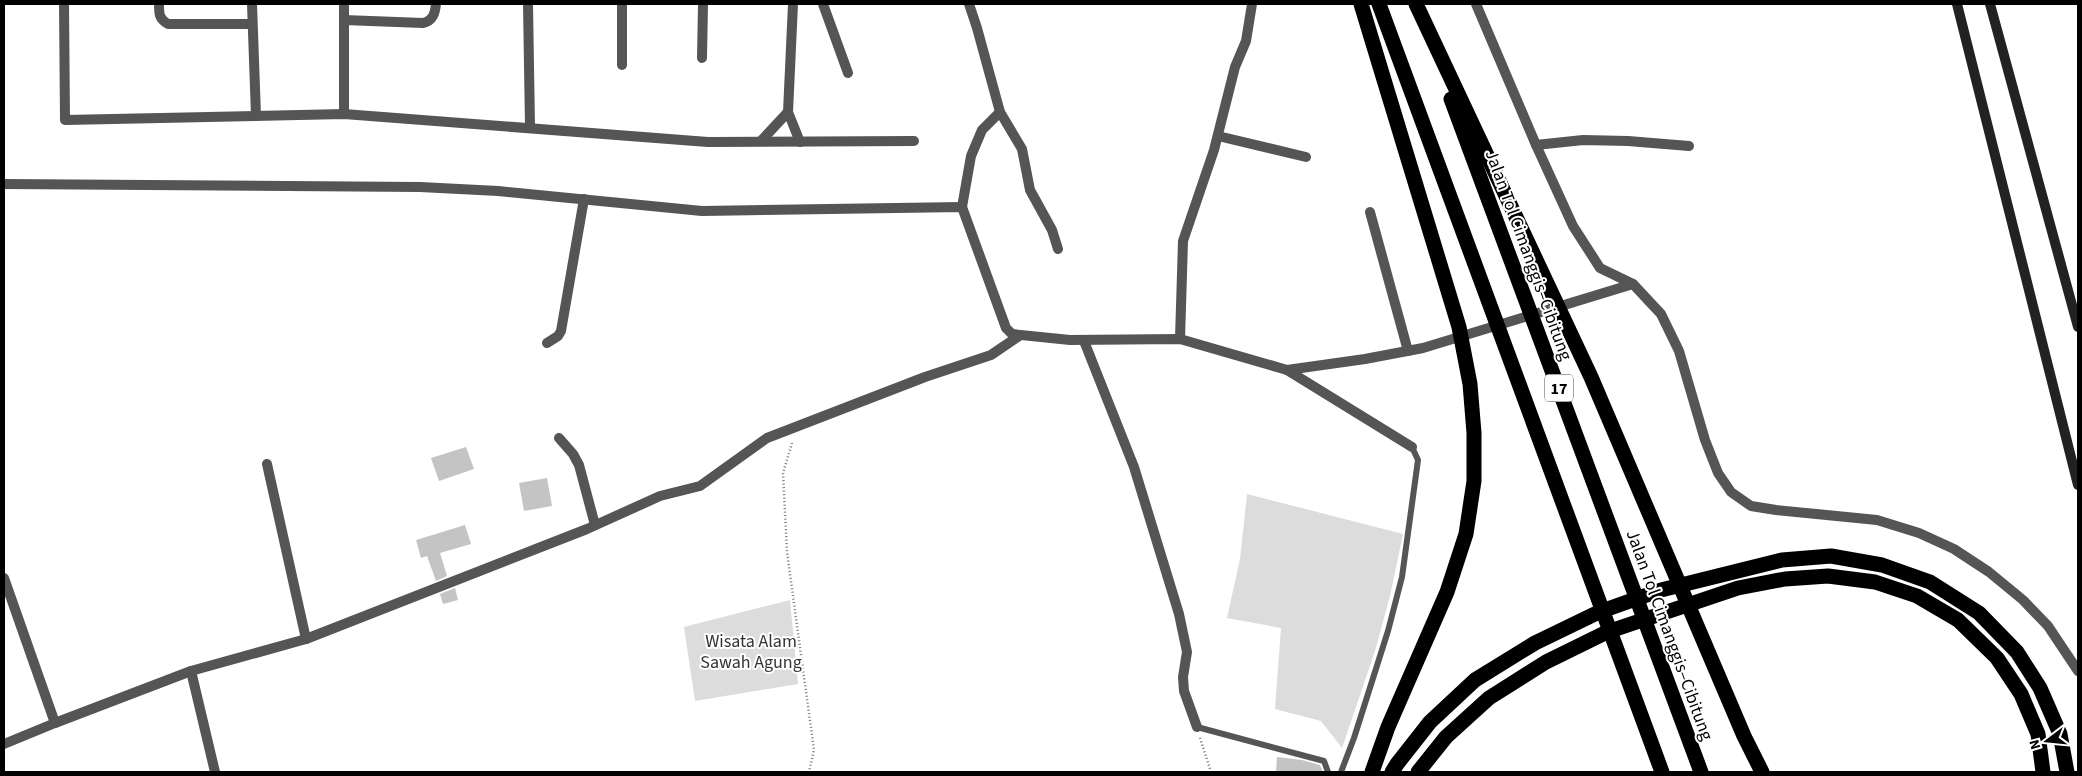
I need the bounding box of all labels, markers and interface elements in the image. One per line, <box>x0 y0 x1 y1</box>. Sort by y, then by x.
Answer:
street label: Jalan Tol Cimanggis–Cibitung <box>1479 146 1578 364</box>
road number: 17 <box>1545 374 1573 402</box>
street label: Jalan Tol Cimanggis–Cibitung <box>1620 526 1719 744</box>
park label: Wisata Alam Sawah Agung <box>700 629 802 675</box>
north arrow <box>2022 716 2072 766</box>
text: N <box>2025 737 2046 752</box>

